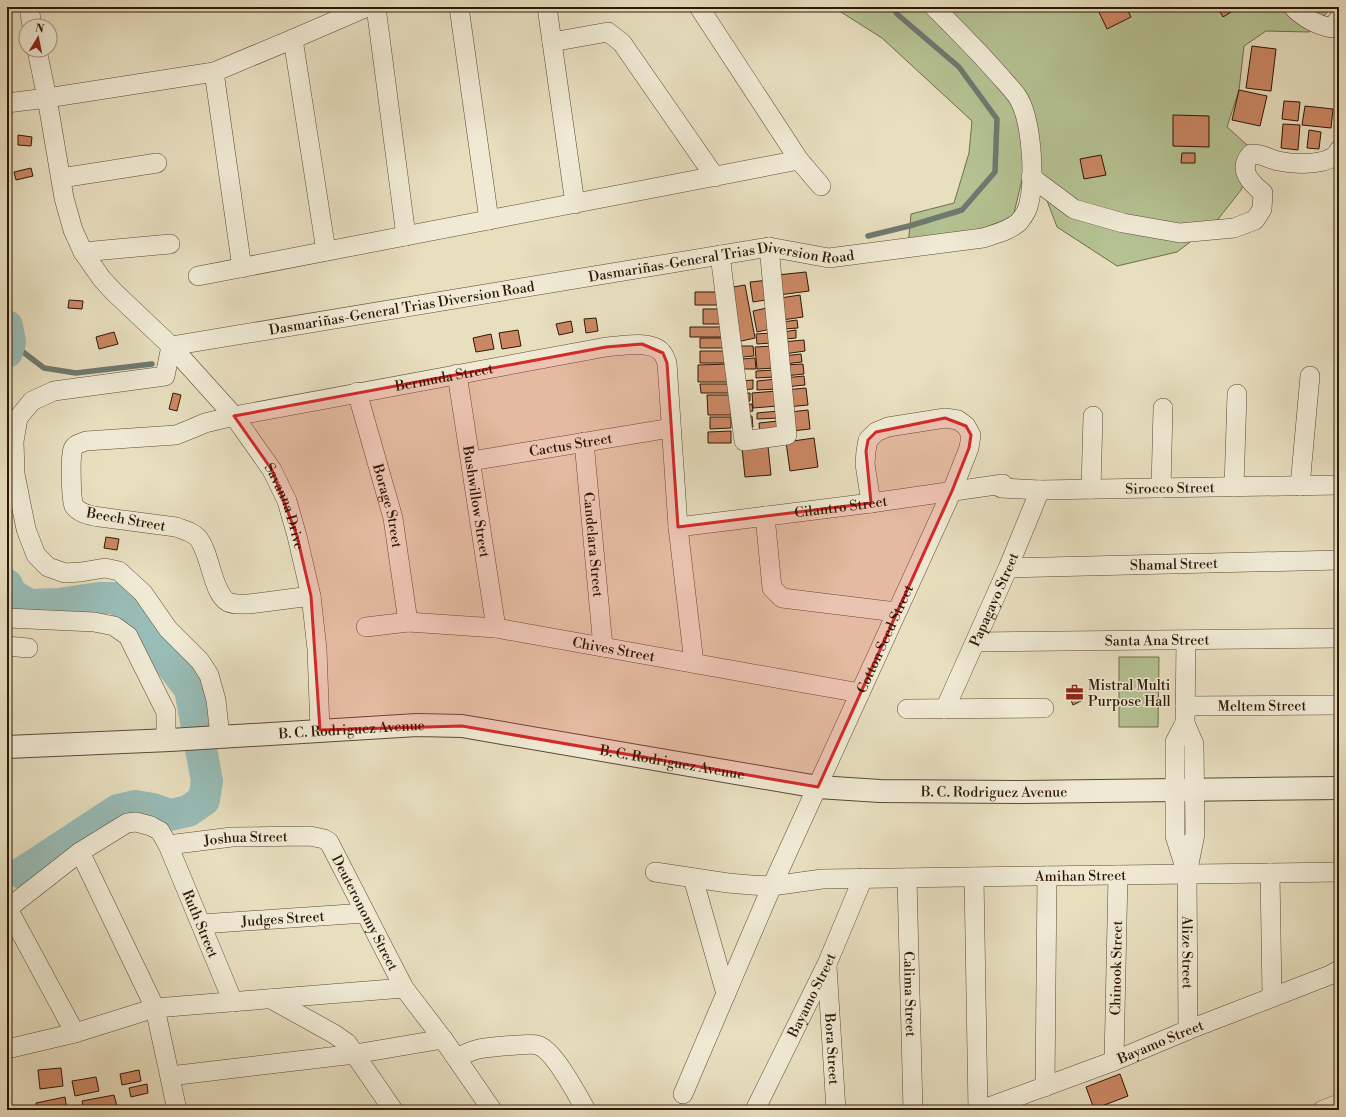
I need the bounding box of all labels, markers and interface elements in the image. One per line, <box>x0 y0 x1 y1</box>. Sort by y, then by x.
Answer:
north arrow <box>18 18 58 58</box>
text: N <box>34 21 45 37</box>
street label: Dasmariñas-General Trias Diversion Road <box>587 239 855 287</box>
street label: Dasmariñas-General Trias Diversion Road <box>268 278 536 340</box>
street label: Bermuda Street <box>393 360 495 396</box>
street label: Cactus Street <box>528 430 614 461</box>
street label: Bushwillow Street <box>458 443 493 559</box>
street label: Savanna Drive <box>260 460 308 552</box>
street label: Borage Street <box>368 461 405 549</box>
street label: Sirocco Street <box>1125 479 1215 499</box>
street label: Candelara Street <box>579 491 606 598</box>
street label: Cilantro Street <box>793 493 889 522</box>
street label: Beech Street <box>84 504 167 536</box>
street label: Papagayo Street <box>966 550 1023 650</box>
street label: Shamal Street <box>1130 555 1218 575</box>
street label: Cotton Seed Street <box>853 582 918 696</box>
street label: Santa Ana Street <box>1105 631 1209 651</box>
street label: Chives Street <box>571 634 656 666</box>
place label: Mistral Multi Purpose Hall <box>1088 677 1171 711</box>
office icon: Mistral Multi Purpose Hall <box>1065 683 1085 703</box>
street label: Meltem Street <box>1218 697 1306 716</box>
street label: B. C. Rodriguez Avenue <box>277 717 425 743</box>
street label: B. C. Rodriguez Avenue <box>597 742 746 784</box>
street label: B. C. Rodriguez Avenue <box>920 783 1067 802</box>
street label: Joshua Street <box>202 828 288 851</box>
street label: Deuteronomy Street <box>327 852 402 974</box>
street label: Amihan Street <box>1034 867 1126 886</box>
street label: Ruth Street <box>178 887 222 961</box>
street label: Judges Street <box>240 908 325 931</box>
street label: Alize Street <box>1177 915 1196 989</box>
street label: Chinook Street <box>1107 920 1127 1016</box>
street label: Bayamo Street <box>784 951 841 1042</box>
street label: Calima Street <box>899 951 919 1037</box>
street label: Bora Street <box>820 1012 842 1085</box>
street label: Bayamo Street <box>1114 1017 1206 1069</box>

